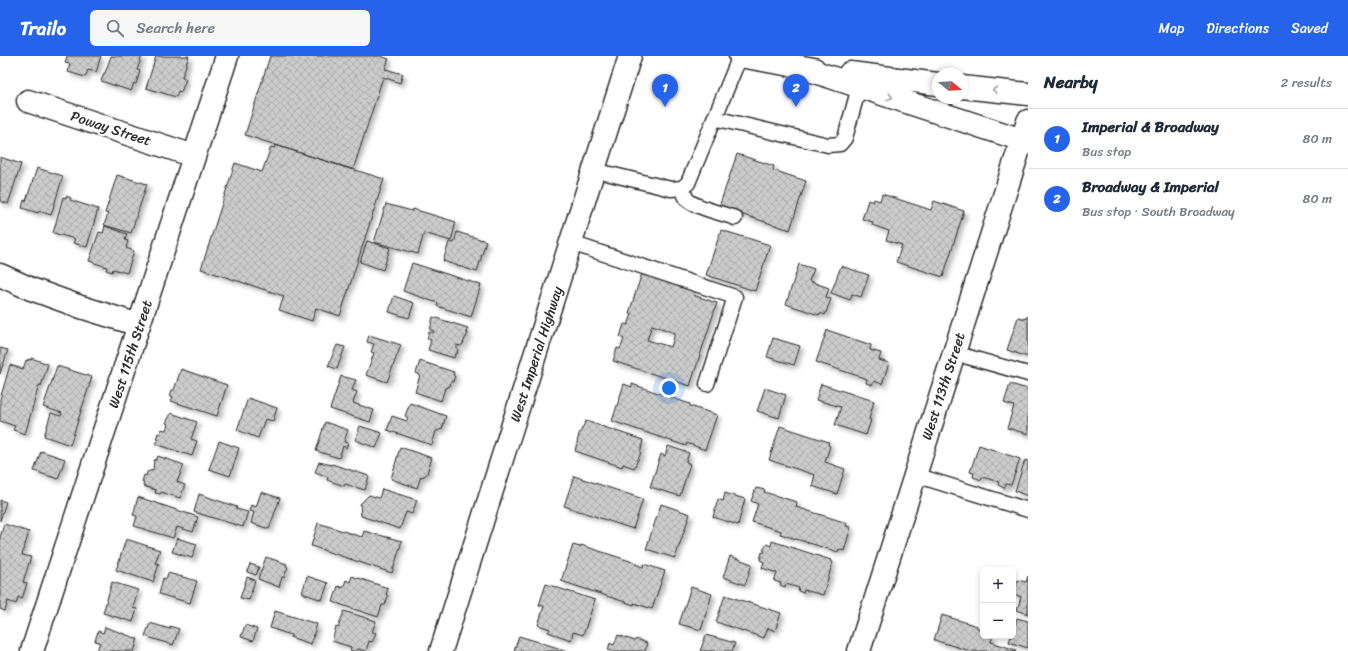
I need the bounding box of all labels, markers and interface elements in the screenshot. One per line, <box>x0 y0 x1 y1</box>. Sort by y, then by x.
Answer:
search box <box>90 10 370 46</box>
text: Trailo <box>20 12 66 45</box>
text: Search here <box>136 15 215 41</box>
text: Map <box>1158 16 1184 41</box>
text: Directions <box>1206 16 1269 41</box>
text: Saved <box>1291 16 1328 41</box>
icon: search <box>104 17 126 39</box>
text: Nearby <box>1044 67 1098 97</box>
north arrow <box>932 68 968 104</box>
text: 2 results <box>1281 71 1332 94</box>
pin: 1 <box>652 74 678 107</box>
pin: 2 <box>783 74 809 107</box>
one-way arrow <box>992 86 998 95</box>
one-way arrow <box>887 92 894 101</box>
street label: Poway Street <box>67 104 154 153</box>
text: Imperial & Broadway <box>1082 114 1219 140</box>
text: 1 <box>1054 127 1060 150</box>
text: 80 m <box>1303 127 1332 150</box>
text: Bus stop <box>1082 140 1131 163</box>
text: Broadway & Imperial <box>1082 174 1219 200</box>
text: 2 <box>1053 187 1061 210</box>
text: 80 m <box>1303 187 1332 210</box>
text: Bus stop · South Broadway <box>1082 200 1235 223</box>
street label: West Imperial Highway <box>503 282 570 425</box>
street label: West 115th Street <box>101 297 160 412</box>
street label: West 113th Street <box>914 329 973 443</box>
your location <box>659 378 679 398</box>
map controls <box>980 567 1016 639</box>
button: + <box>980 567 1016 603</box>
button: − <box>980 603 1016 639</box>

